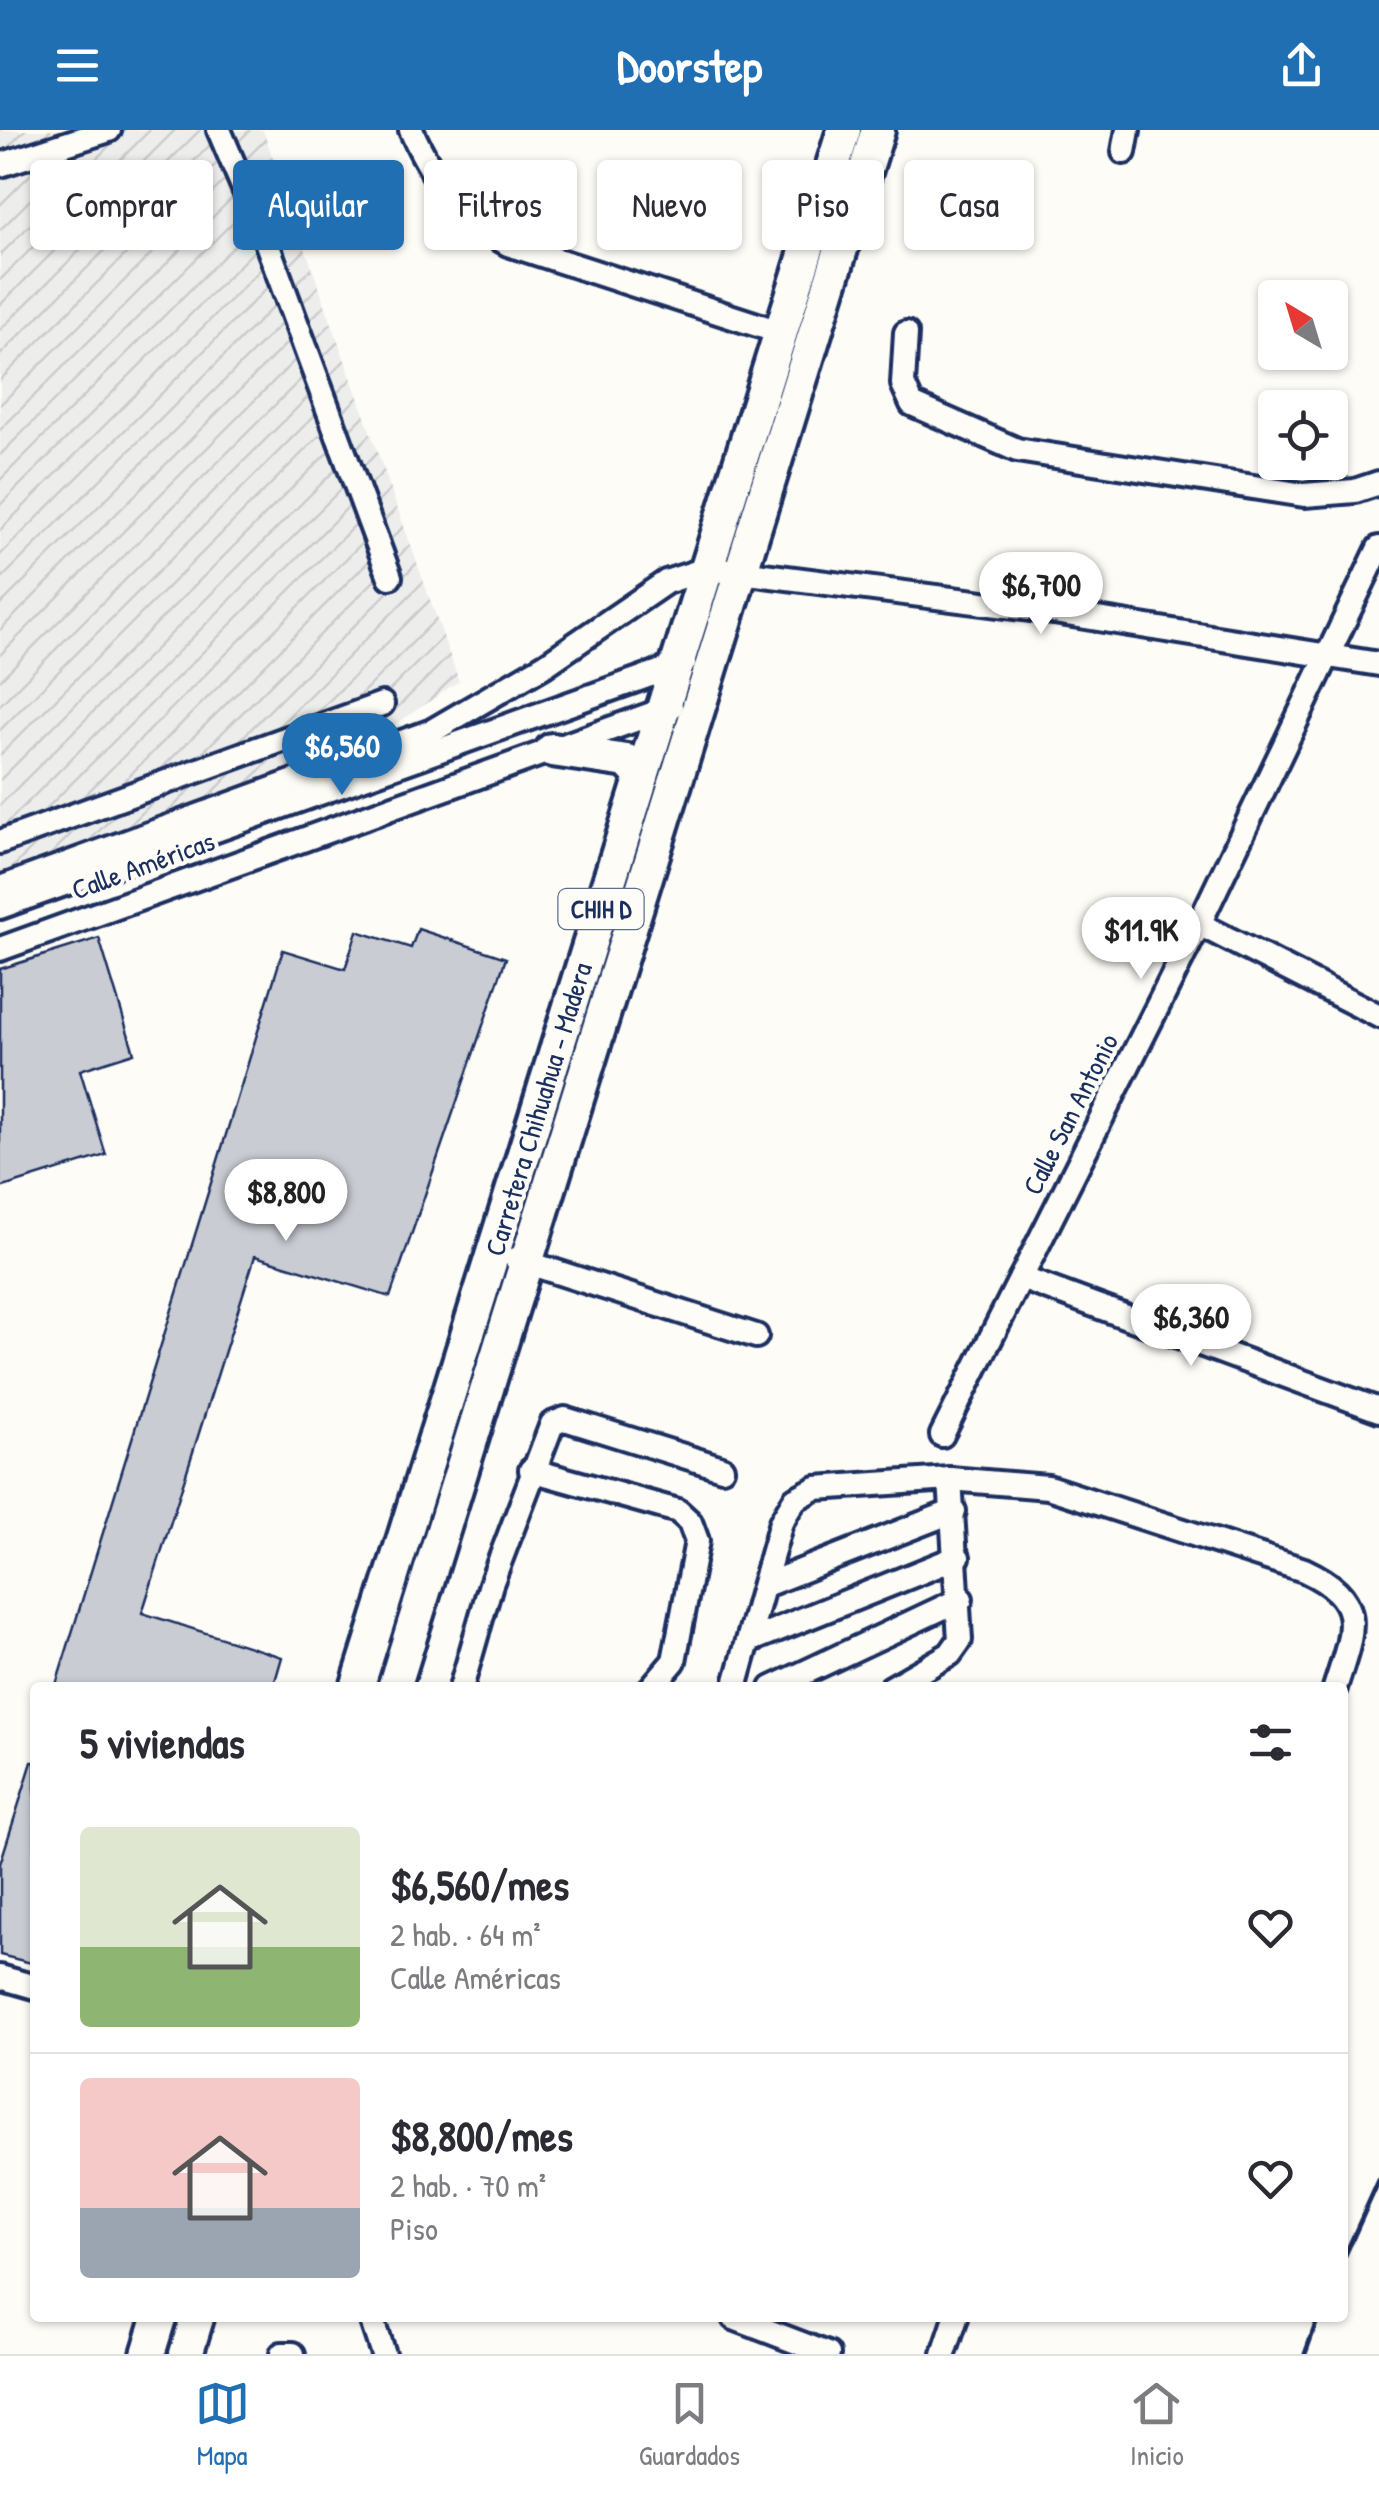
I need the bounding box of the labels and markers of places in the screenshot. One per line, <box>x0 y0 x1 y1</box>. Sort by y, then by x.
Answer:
pin: $6,700 <box>960 552 1122 637</box>
pin: $6,560 <box>261 713 423 798</box>
pin: $11.9K <box>1060 897 1222 982</box>
pin: $8,800 <box>205 1159 367 1244</box>
pin: $6,360 <box>1110 1284 1272 1369</box>

